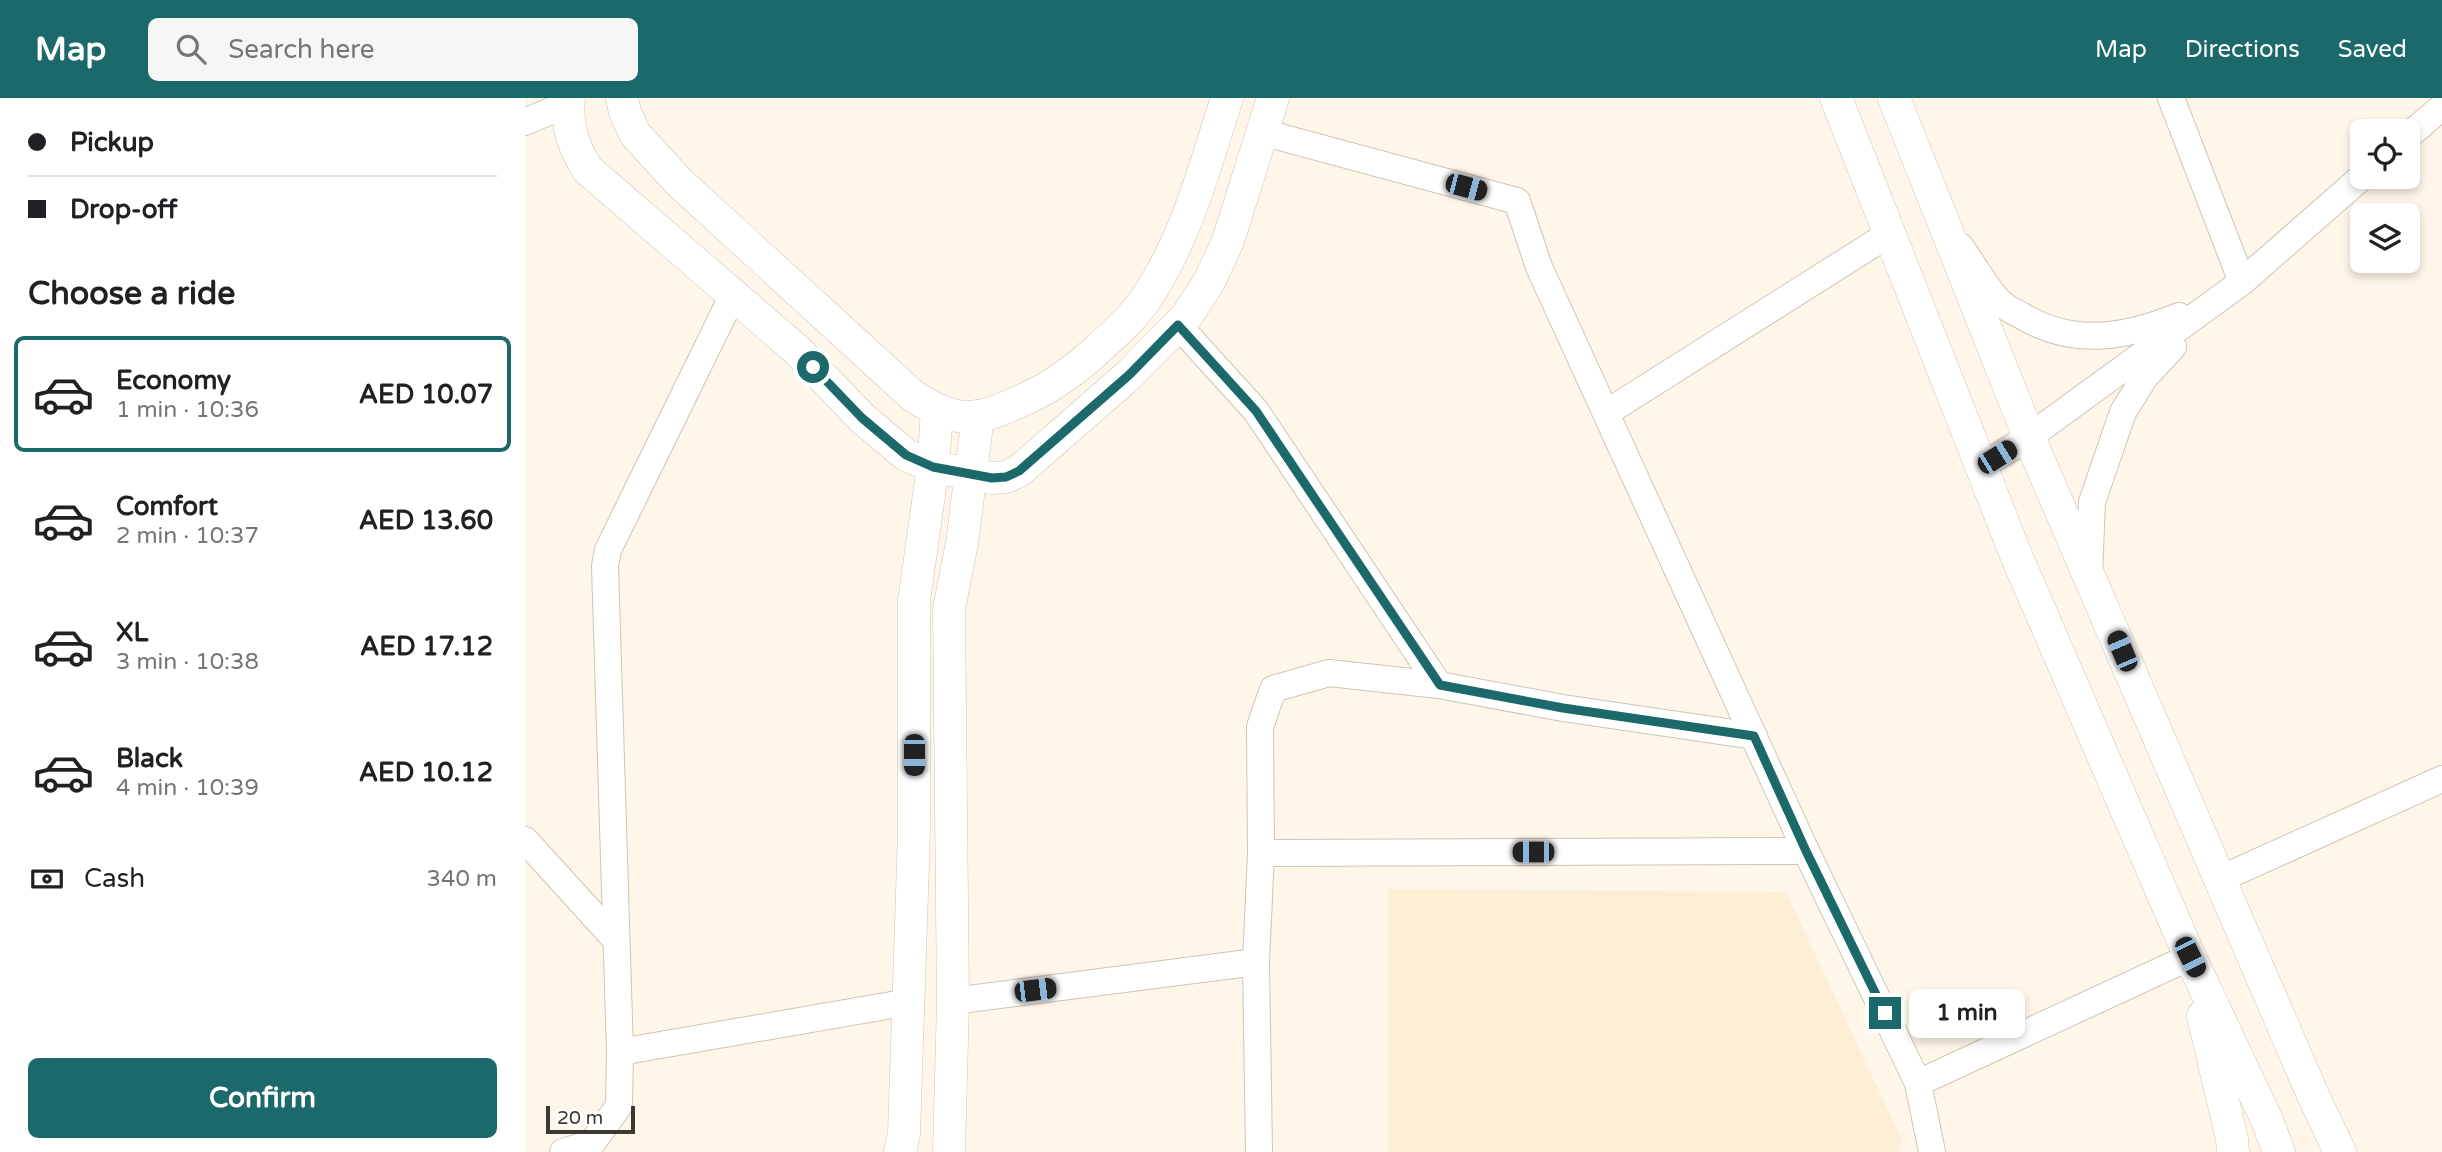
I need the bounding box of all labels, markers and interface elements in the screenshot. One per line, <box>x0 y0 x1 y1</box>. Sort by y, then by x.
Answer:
search box <box>148 18 638 81</box>
text: Map <box>35 30 106 69</box>
icon: search <box>172 30 210 68</box>
text: Search here <box>228 34 374 65</box>
text: Map <box>2095 35 2147 64</box>
text: Directions <box>2185 35 2300 64</box>
text: Saved <box>2338 35 2407 64</box>
map controls <box>2350 119 2420 273</box>
button: locate <box>2350 119 2420 189</box>
text: Pickup <box>70 127 154 158</box>
car <box>1443 171 1490 203</box>
text: Drop-off <box>70 194 177 225</box>
button: layers <box>2350 203 2420 273</box>
text: Choose a ride <box>28 275 235 313</box>
route start <box>797 351 829 383</box>
icon: car <box>32 363 95 426</box>
text: Economy <box>116 365 231 396</box>
text: AED 10.07 <box>359 379 493 410</box>
text: 1 min · 10:36 <box>116 396 259 424</box>
car <box>1974 437 2021 477</box>
icon: car <box>32 489 95 552</box>
text: Comfort <box>116 491 218 522</box>
text: AED 13.60 <box>359 505 493 536</box>
text: 2 min · 10:37 <box>116 522 259 550</box>
icon: car <box>32 615 95 678</box>
text: XL <box>116 617 148 648</box>
car <box>2105 628 2140 674</box>
text: AED 17.12 <box>360 631 493 662</box>
text: 3 min · 10:38 <box>116 648 259 676</box>
car <box>904 734 925 776</box>
icon: car <box>32 741 95 804</box>
text: Black <box>116 743 183 774</box>
text: AED 10.12 <box>359 757 493 788</box>
text: 4 min · 10:39 <box>116 774 259 802</box>
car <box>1513 842 1555 863</box>
icon: cash <box>28 860 66 898</box>
text: Cash <box>84 863 145 894</box>
text: 340 m <box>427 865 497 893</box>
car <box>2172 934 2209 980</box>
car <box>1013 977 1058 1003</box>
callout: 1 min <box>1909 988 2025 1038</box>
route end <box>1869 997 1901 1029</box>
text: 1 min <box>1936 999 1998 1027</box>
button: Confirm <box>28 1058 497 1138</box>
scale bar <box>546 1103 635 1135</box>
text: 20 m <box>557 1107 603 1129</box>

